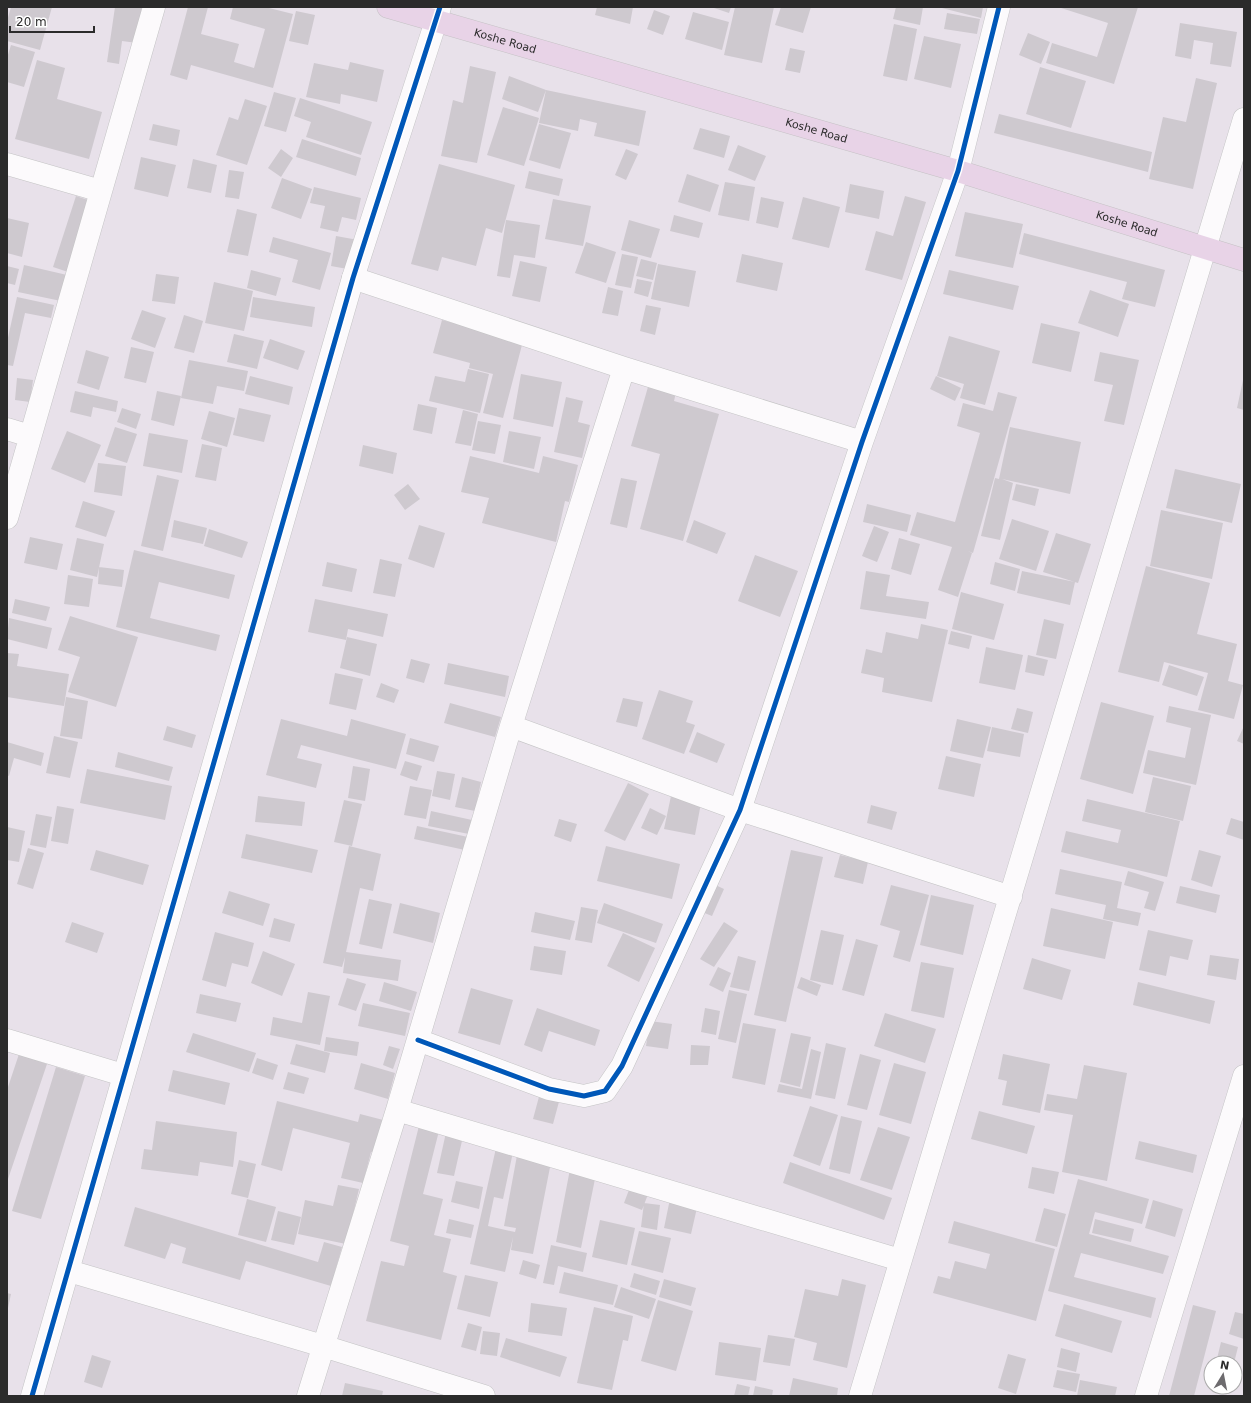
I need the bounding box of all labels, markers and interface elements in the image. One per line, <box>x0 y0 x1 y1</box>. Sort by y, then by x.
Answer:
scale bar <box>10 8 94 34</box>
text: 20 m <box>16 15 47 29</box>
street label: Koshe Road <box>473 26 538 56</box>
street label: Koshe Road <box>784 116 849 146</box>
street label: Koshe Road <box>1094 208 1159 240</box>
north arrow <box>1203 1355 1243 1395</box>
text: N <box>1219 1358 1230 1373</box>

